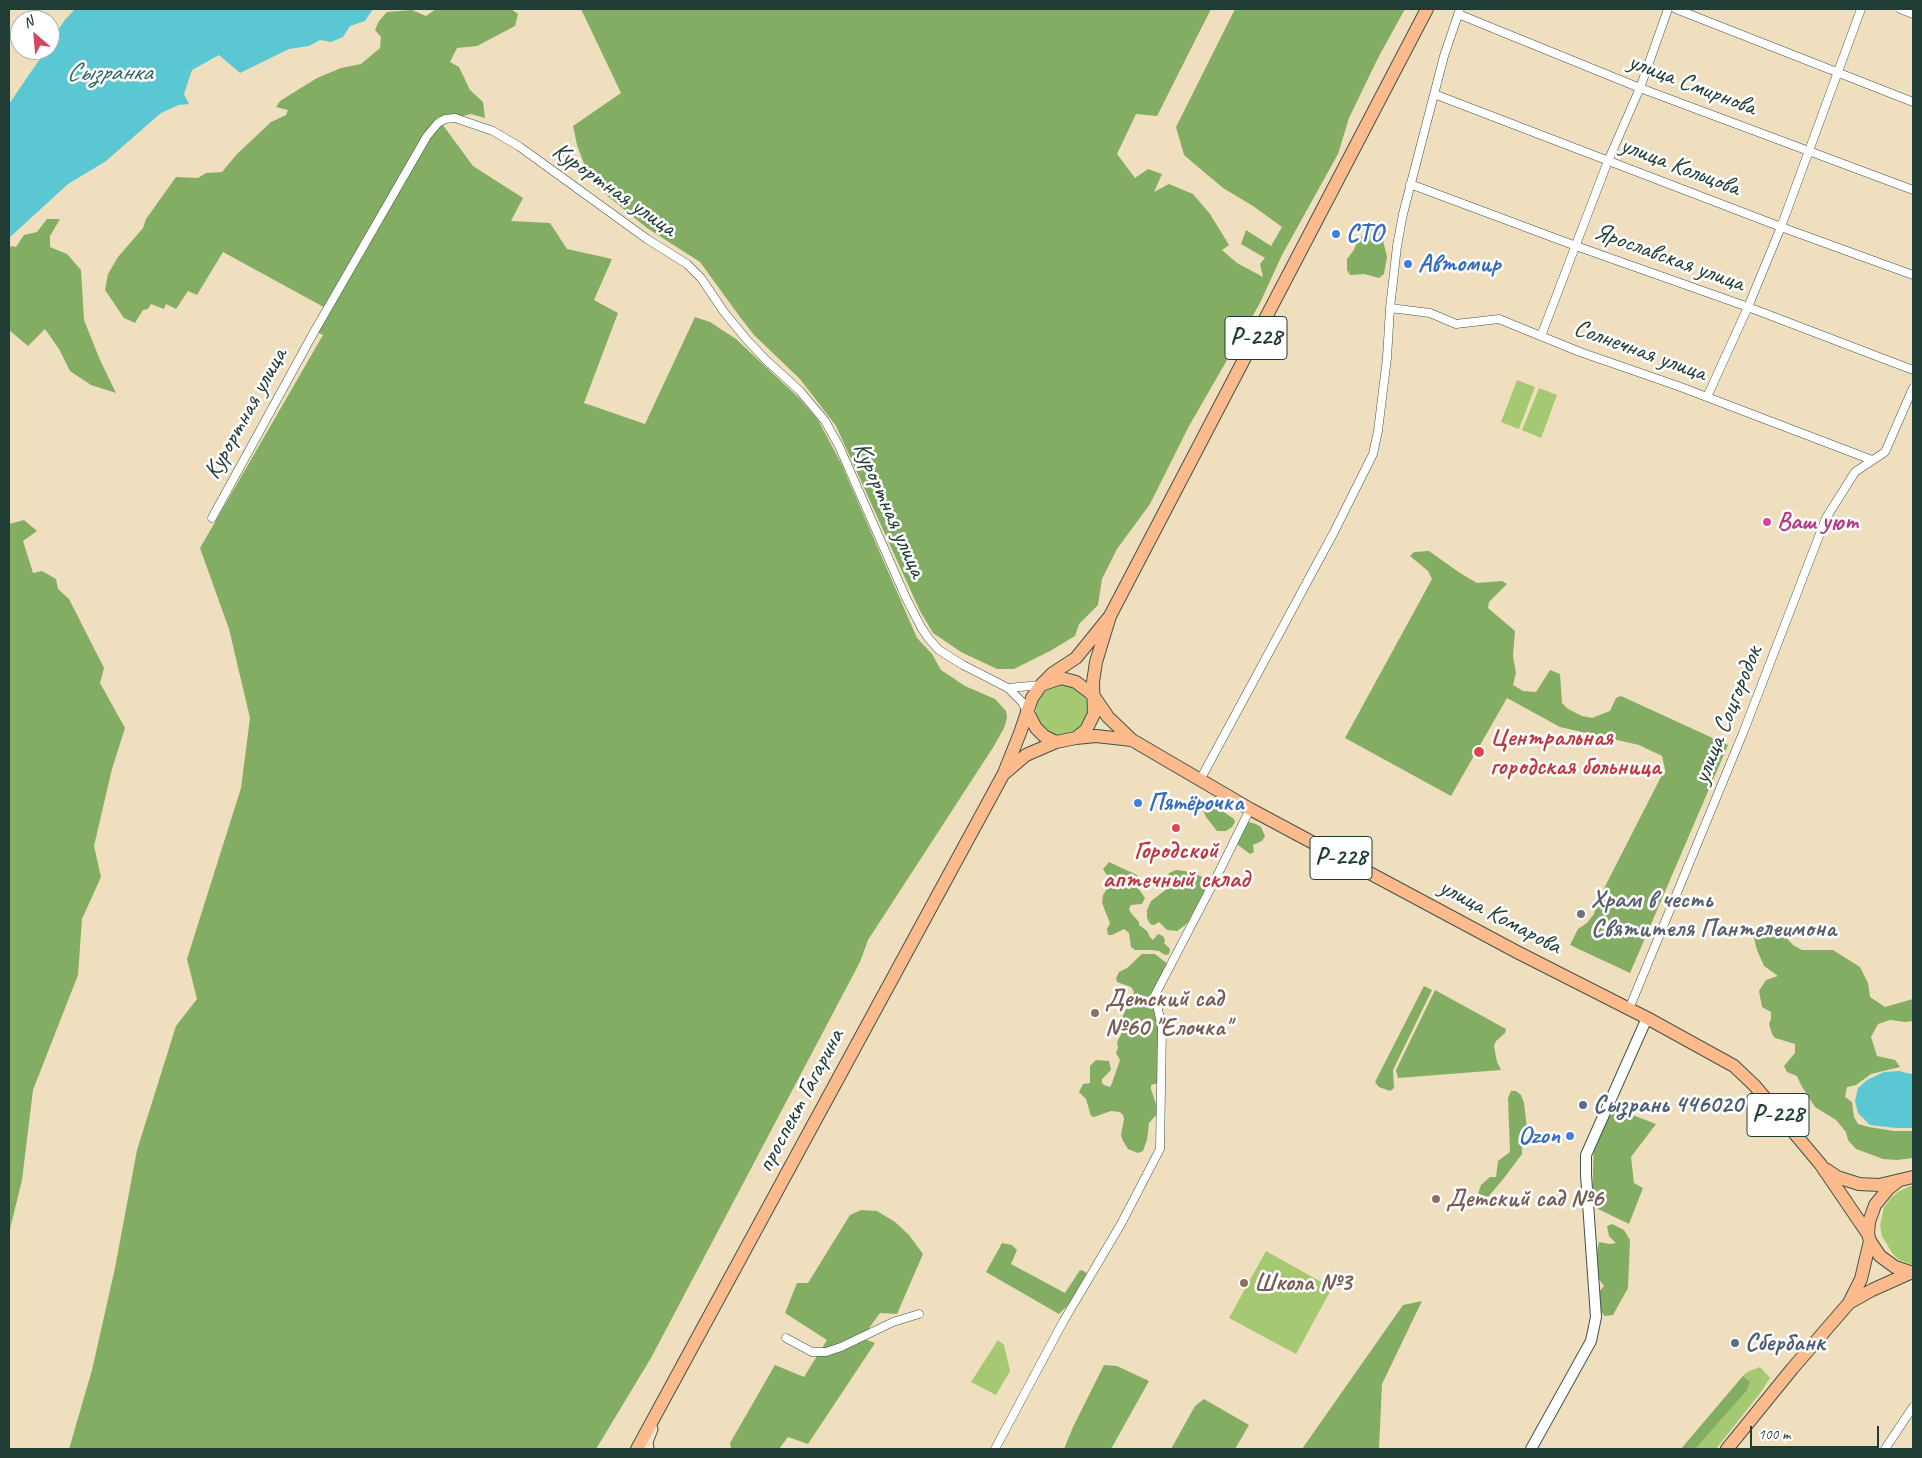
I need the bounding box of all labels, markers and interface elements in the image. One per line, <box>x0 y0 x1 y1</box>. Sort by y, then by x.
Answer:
north arrow <box>10 10 60 60</box>
text: N <box>21 13 36 32</box>
street label: улица Смирнова <box>1624 47 1760 123</box>
water label: Сызранка <box>66 57 152 89</box>
street label: улица Кольцова <box>1616 130 1744 204</box>
street label: Курортная улица <box>546 136 682 244</box>
street label: Ярославская улица <box>1590 217 1748 299</box>
place label: СТО <box>1346 219 1383 249</box>
marker: СТО <box>1330 228 1342 240</box>
place label: Автомир <box>1418 249 1501 279</box>
marker: Автомир <box>1402 258 1414 270</box>
street label: Солнечная улица <box>1570 313 1710 389</box>
road number: Р-228 <box>1225 316 1287 359</box>
street label: Курортная улица <box>198 343 294 485</box>
street label: Курортная улица <box>846 438 932 582</box>
place label: Ваш уют <box>1777 507 1858 537</box>
marker: Ваш уют <box>1761 516 1773 528</box>
street label: улица Соцгородок <box>1687 642 1769 788</box>
place label: Центральная городская больница <box>1490 723 1661 782</box>
marker: Центральная городская больница <box>1472 745 1486 759</box>
place label: Пятёрочка <box>1148 788 1244 818</box>
marker: Пятёрочка <box>1132 797 1144 809</box>
marker: Городской аптечный склад <box>1170 822 1182 834</box>
place label: Городской аптечный склад <box>1103 836 1249 895</box>
road number: Р-228 <box>1310 836 1372 880</box>
street label: улица Комарова <box>1434 872 1566 962</box>
place label: Храм в честь Святителя Пантелеимона <box>1591 885 1836 944</box>
marker: Храм в честь Святителя Пантелеимона <box>1575 908 1587 920</box>
place label: Детский сад №60 "Елочка" <box>1105 984 1231 1043</box>
marker: Детский сад №60 "Елочка" <box>1089 1007 1101 1019</box>
street label: проспект Гагарина <box>751 1024 851 1178</box>
place label: Сызрань 446020 <box>1593 1090 1743 1120</box>
road number: Р-228 <box>1747 1094 1809 1136</box>
marker: Сызрань 446020 <box>1577 1099 1589 1111</box>
place label: Ozon <box>1518 1121 1560 1151</box>
marker: Ozon <box>1564 1130 1576 1142</box>
place label: Детский сад №6 <box>1446 1184 1603 1214</box>
marker: Детский сад №6 <box>1430 1193 1442 1205</box>
place label: Школа №3 <box>1254 1268 1352 1298</box>
marker: Школа №3 <box>1238 1277 1250 1289</box>
place label: Сбербанк <box>1745 1328 1825 1358</box>
marker: Сбербанк <box>1729 1337 1741 1349</box>
scale bar <box>1752 1416 1881 1448</box>
text: 100 m <box>1758 1425 1790 1444</box>

